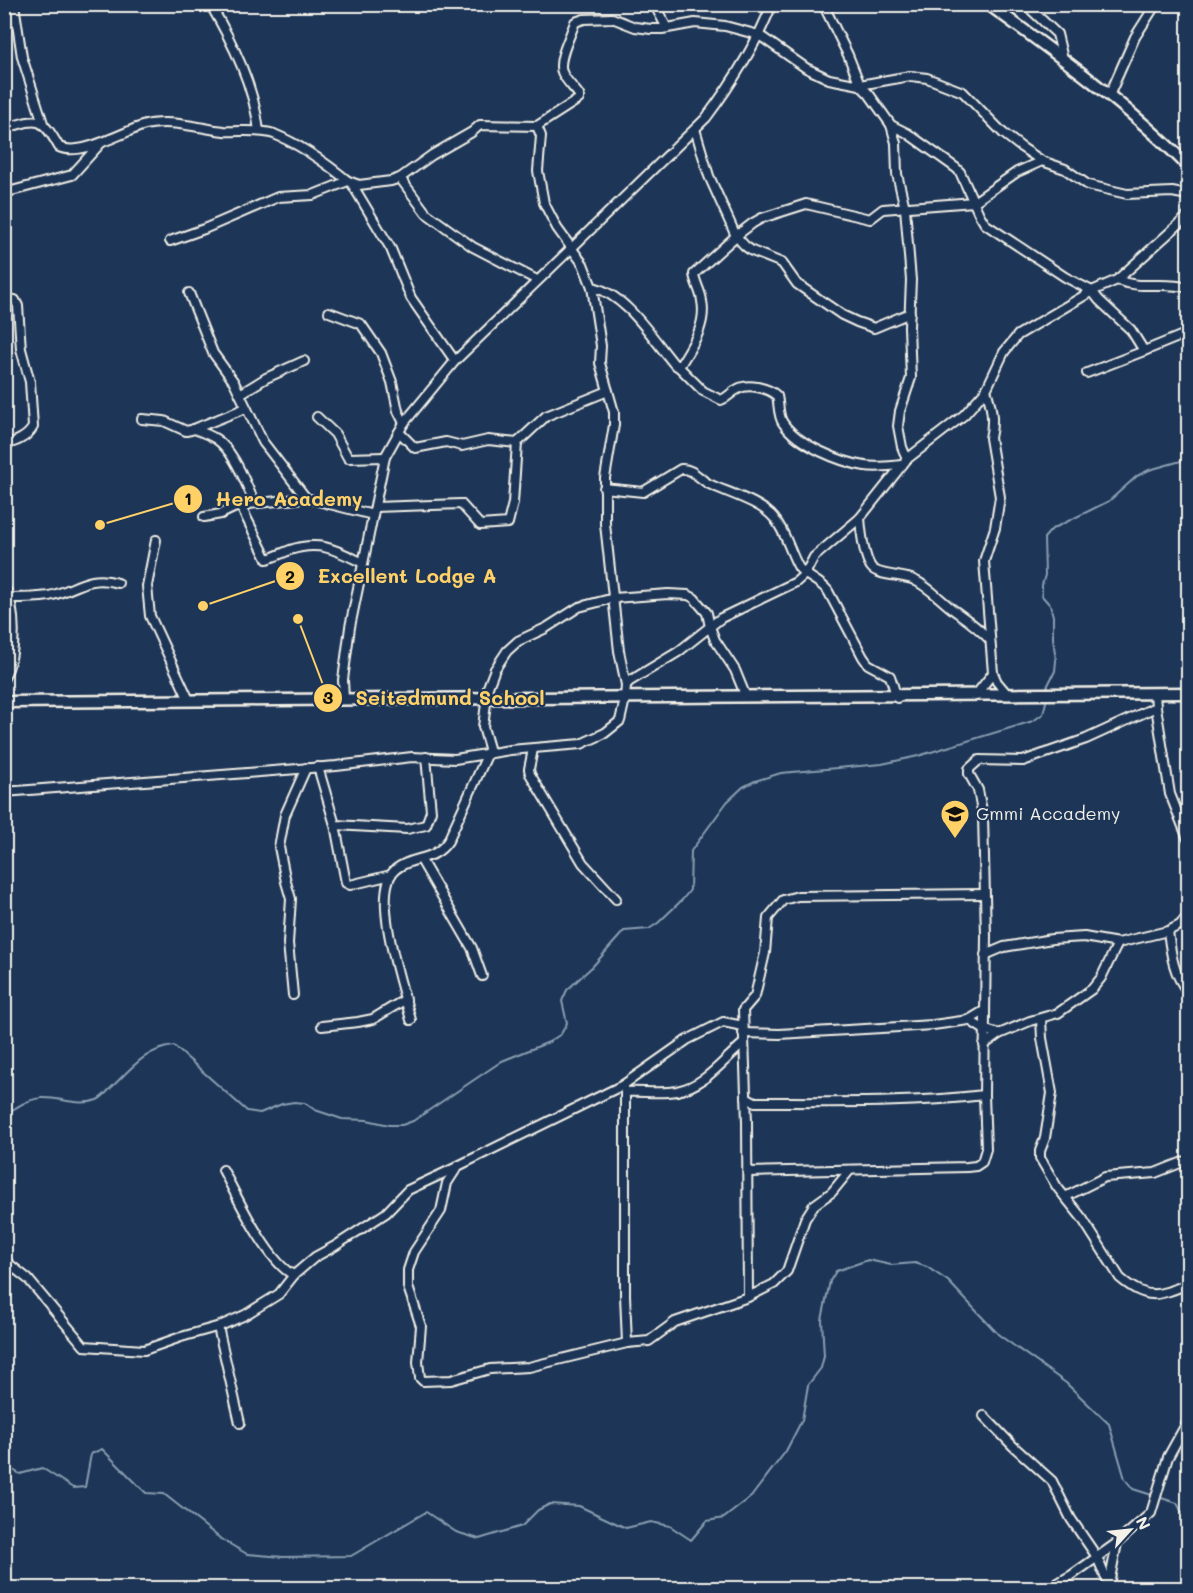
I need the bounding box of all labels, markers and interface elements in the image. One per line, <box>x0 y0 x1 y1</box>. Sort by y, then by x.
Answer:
callout: Hero Academy <box>173 480 374 518</box>
text: Hero Academy <box>215 485 363 511</box>
text: 1 <box>184 486 192 510</box>
callout: Excellent Lodge A <box>275 557 508 595</box>
text: Excellent Lodge A <box>318 562 496 588</box>
text: 2 <box>285 564 295 588</box>
callout: Seitedmund School <box>313 679 557 717</box>
text: Seitedmund School <box>355 684 545 710</box>
text: 3 <box>323 685 334 709</box>
school or university icon: Gmmi Accademy <box>939 798 971 840</box>
place label: Gmmi Accademy <box>976 801 1120 825</box>
north arrow <box>1100 1500 1160 1560</box>
text: N <box>1132 1513 1156 1533</box>

